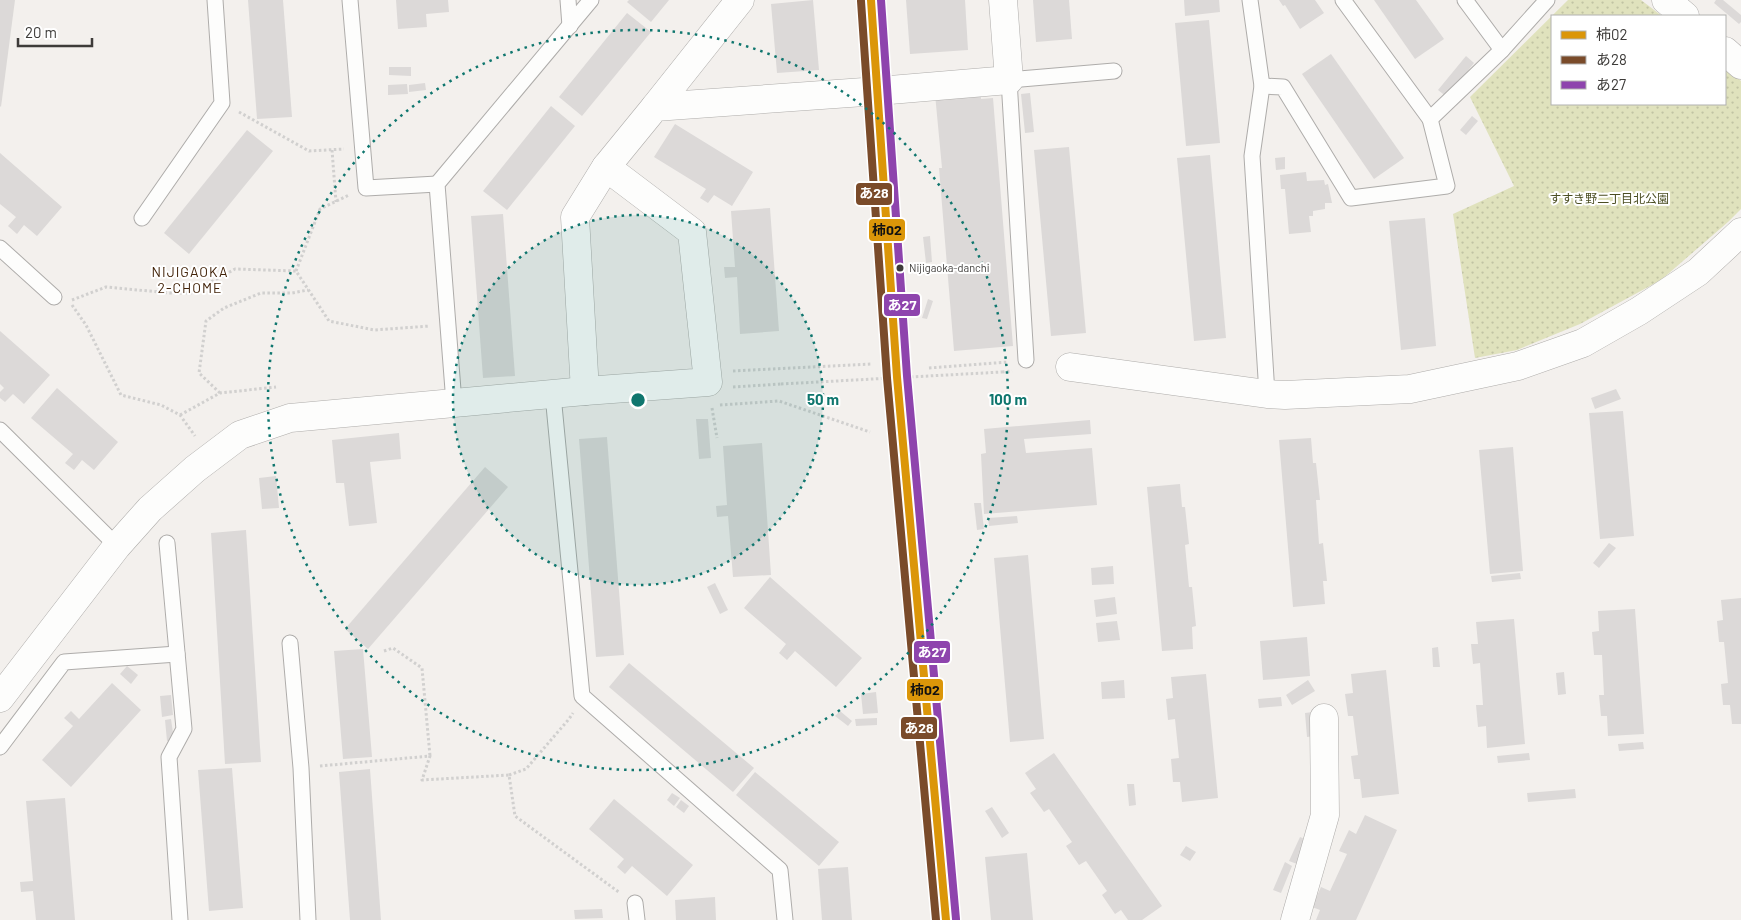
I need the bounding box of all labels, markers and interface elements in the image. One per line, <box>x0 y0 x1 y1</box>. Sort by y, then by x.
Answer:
scale bar <box>18 15 91 47</box>
legend <box>1551 15 1726 105</box>
text: 20 m <box>25 23 57 41</box>
text: 柿02 <box>1596 25 1628 43</box>
text: あ28 <box>1596 50 1627 68</box>
text: あ27 <box>1596 75 1626 93</box>
line badge: あ28 <box>855 182 893 206</box>
text: あ28 <box>859 184 889 201</box>
park label: すすき野二丁目北公園 <box>1549 191 1669 205</box>
line badge: 柿02 <box>868 218 906 242</box>
text: 柿02 <box>872 221 902 238</box>
place label: Nijigaoka-danchi <box>909 261 990 274</box>
district label: NIJIGAOKA 2-CHOME <box>152 263 228 296</box>
marker: Nijigaoka-danchi <box>895 263 905 273</box>
line badge: あ27 <box>883 293 921 317</box>
text: あ27 <box>888 296 916 313</box>
text: 50 m <box>807 390 839 408</box>
text: 100 m <box>989 390 1027 408</box>
centre of rings <box>629 391 647 409</box>
line badge: あ27 <box>913 640 951 664</box>
text: あ27 <box>918 643 946 660</box>
line badge: 柿02 <box>906 678 944 702</box>
text: 柿02 <box>910 681 940 698</box>
line badge: あ28 <box>900 716 938 740</box>
text: あ28 <box>904 719 934 736</box>

